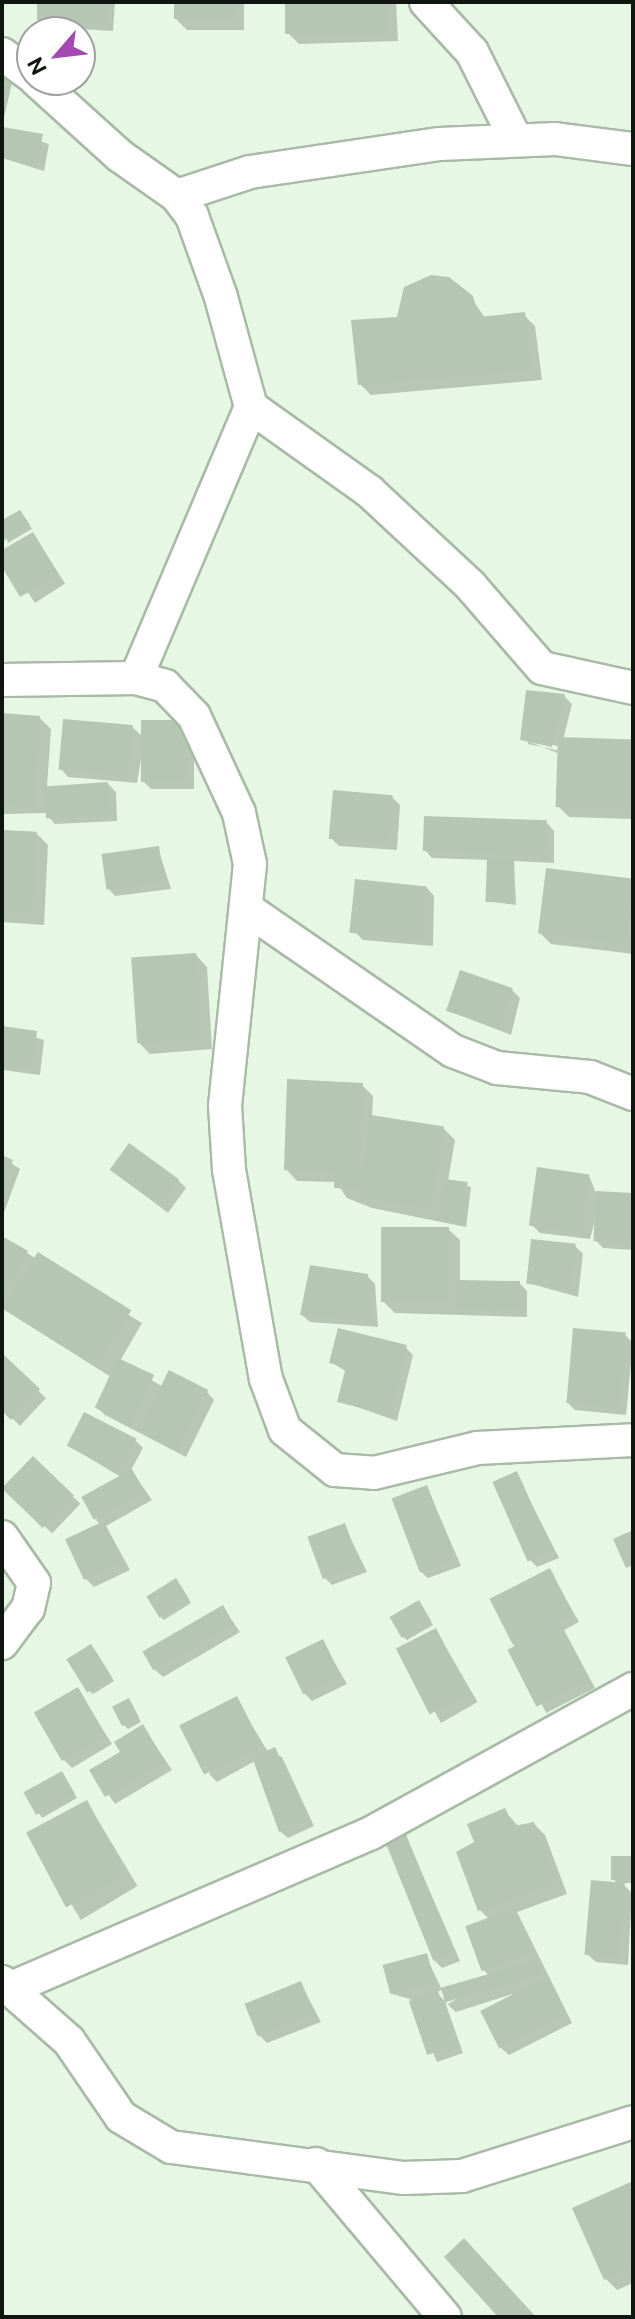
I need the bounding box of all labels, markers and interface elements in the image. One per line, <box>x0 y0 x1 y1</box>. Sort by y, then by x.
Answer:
north arrow <box>16 16 96 96</box>
text: N <box>21 53 51 80</box>

